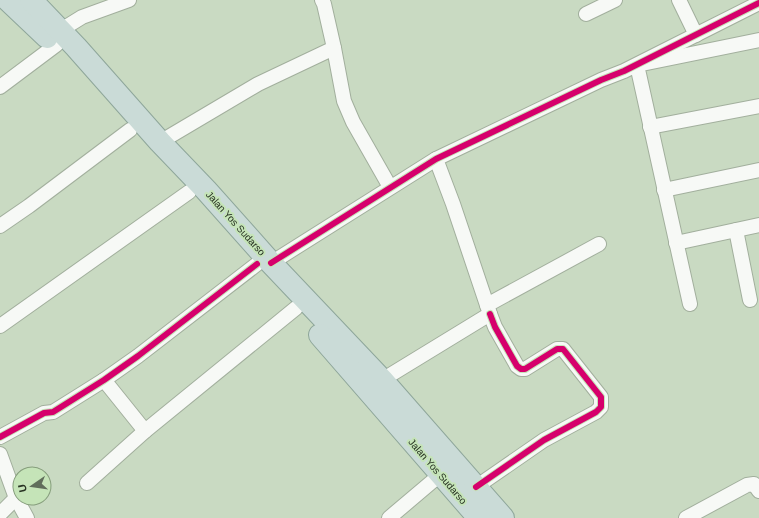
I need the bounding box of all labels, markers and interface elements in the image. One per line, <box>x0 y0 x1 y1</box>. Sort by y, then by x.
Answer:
street label: Jalan Yos Sudarso <box>204 189 268 258</box>
street label: Jalan Yos Sudarso <box>406 436 469 507</box>
north arrow <box>12 466 52 506</box>
text: U <box>16 483 29 493</box>

